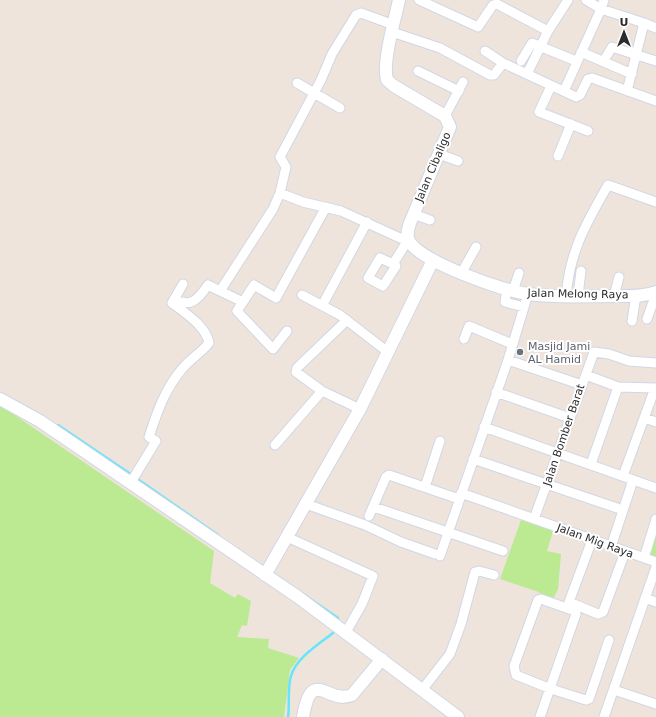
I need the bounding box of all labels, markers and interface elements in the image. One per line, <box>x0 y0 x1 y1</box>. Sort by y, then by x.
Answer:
north arrow <box>604 12 644 52</box>
text: U <box>620 16 628 29</box>
street label: Jalan Cibaligo <box>412 130 454 205</box>
street label: Jalan Melong Raya <box>526 287 629 301</box>
place label: Masjid Jami AL Hamid <box>528 340 590 366</box>
marker: Masjid Jami AL Hamid <box>515 347 525 357</box>
street label: Jalan Bomber Barat <box>540 382 588 489</box>
street label: Jalan Mig Raya <box>554 521 635 561</box>

